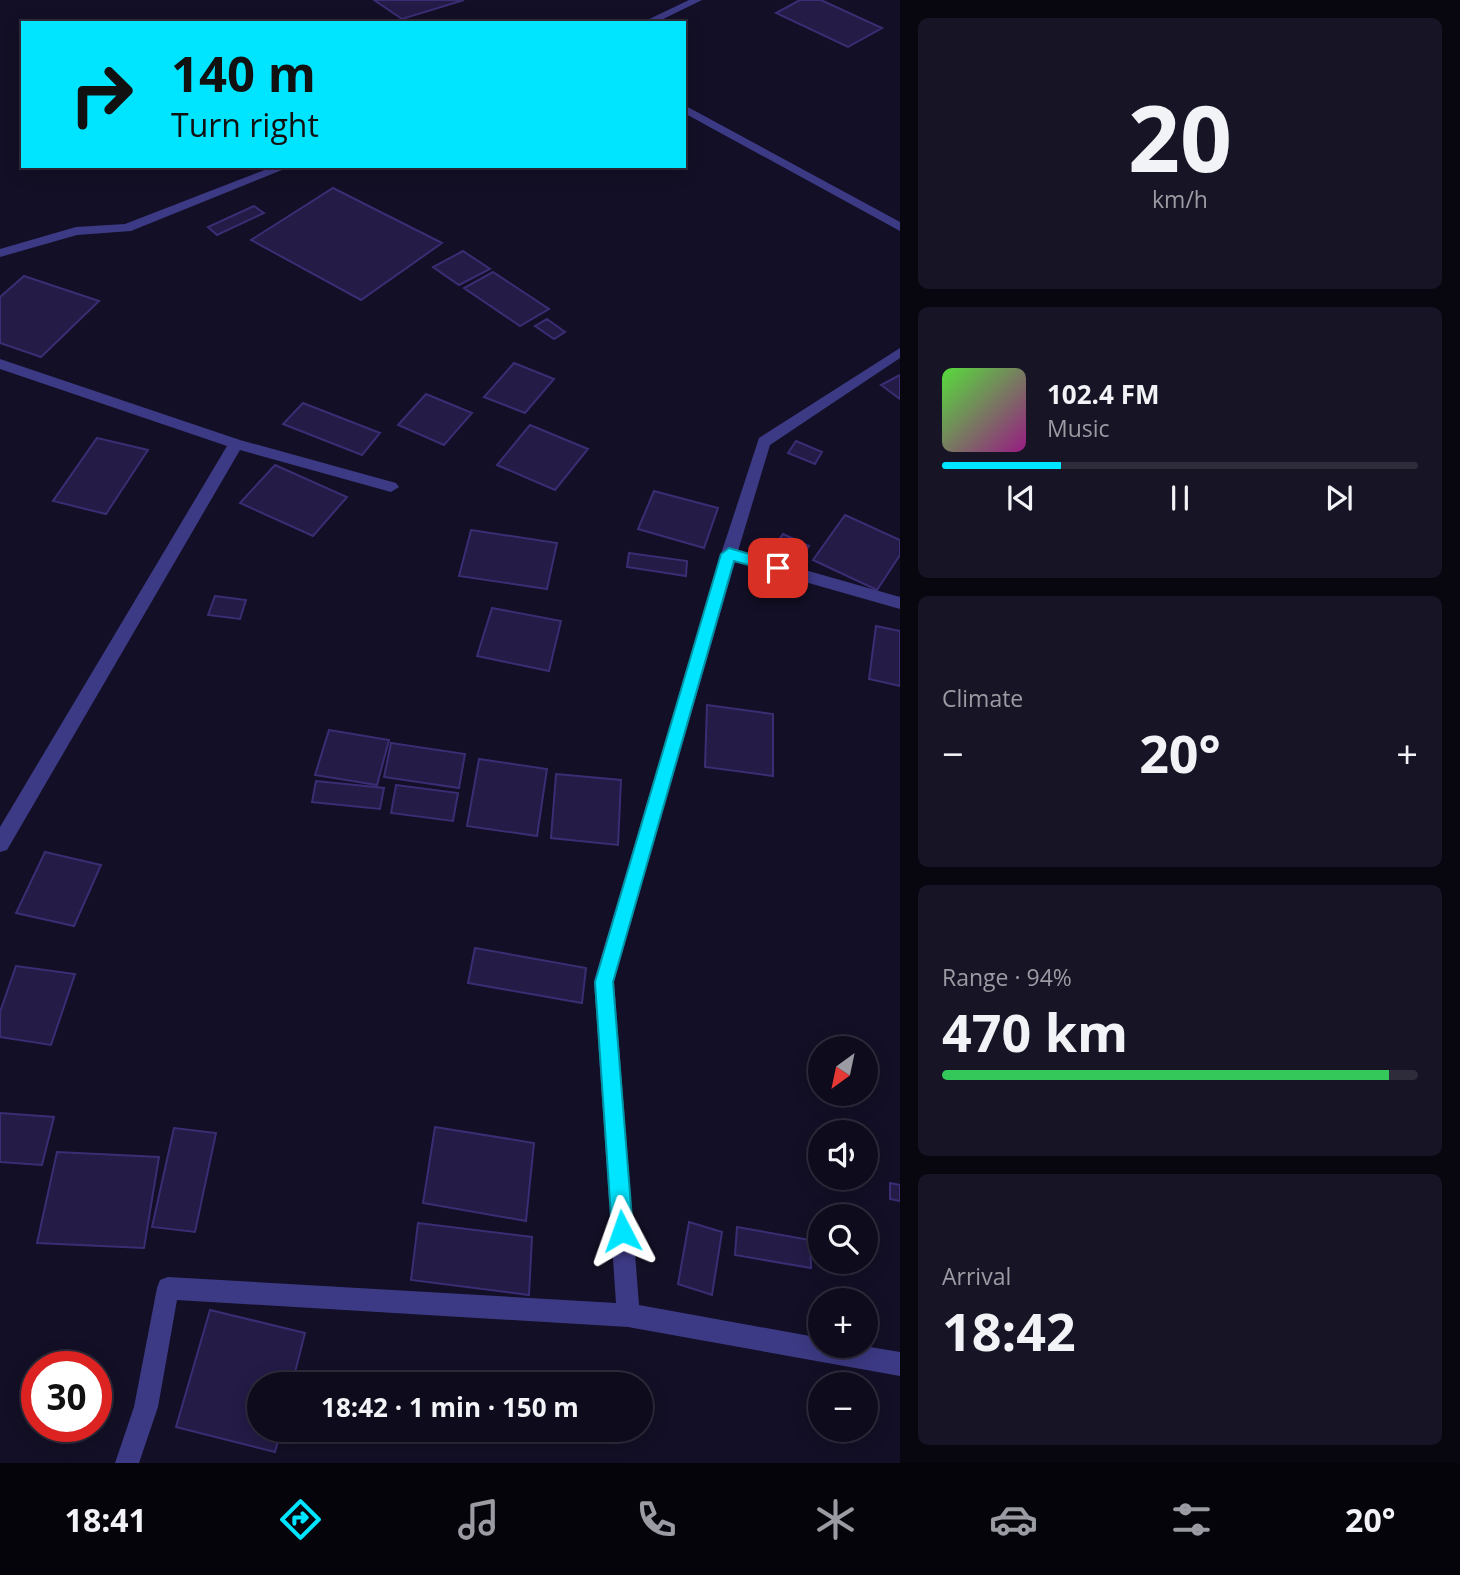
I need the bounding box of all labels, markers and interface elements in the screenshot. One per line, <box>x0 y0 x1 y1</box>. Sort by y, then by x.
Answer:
text: 140 m <box>171 40 316 106</box>
icon: right <box>56 49 147 140</box>
text: 20 <box>1128 75 1232 199</box>
text: Turn right <box>171 103 319 146</box>
text: km/h <box>1152 183 1208 215</box>
text: 102.4 FM <box>1047 376 1159 412</box>
text: Music <box>1047 412 1110 444</box>
icon: previous <box>1002 479 1040 517</box>
icon: pause <box>1161 479 1199 517</box>
icon: next <box>1320 479 1358 517</box>
pin <box>748 538 808 598</box>
icon: arrive <box>759 549 797 587</box>
text: Climate <box>942 682 1023 714</box>
text: 20° <box>1139 717 1221 788</box>
text: − <box>942 727 964 779</box>
text: + <box>1396 727 1418 779</box>
text: Range · 94% <box>942 961 1072 993</box>
text: 470 km <box>942 996 1128 1067</box>
north arrow <box>808 1036 878 1106</box>
map controls <box>808 1036 878 1442</box>
button: sound <box>808 1120 878 1190</box>
position arrow <box>585 1194 659 1268</box>
button: search <box>808 1204 878 1274</box>
text: Arrival <box>942 1260 1011 1292</box>
button: + <box>808 1288 878 1358</box>
text: 18:42 <box>942 1295 1076 1366</box>
speed limit sign: 30 <box>21 1351 112 1442</box>
button: − <box>808 1372 878 1442</box>
text: 18:42 · 1 min · 150 m <box>321 1389 579 1425</box>
icon: directions <box>276 1495 325 1544</box>
icon: music <box>454 1495 503 1544</box>
icon: phone <box>632 1495 681 1544</box>
icon: climate <box>811 1495 860 1544</box>
icon: car <box>989 1495 1038 1544</box>
icon: filters <box>1167 1495 1216 1544</box>
text: 18:41 <box>65 1498 147 1541</box>
text: 20° <box>1345 1498 1395 1541</box>

